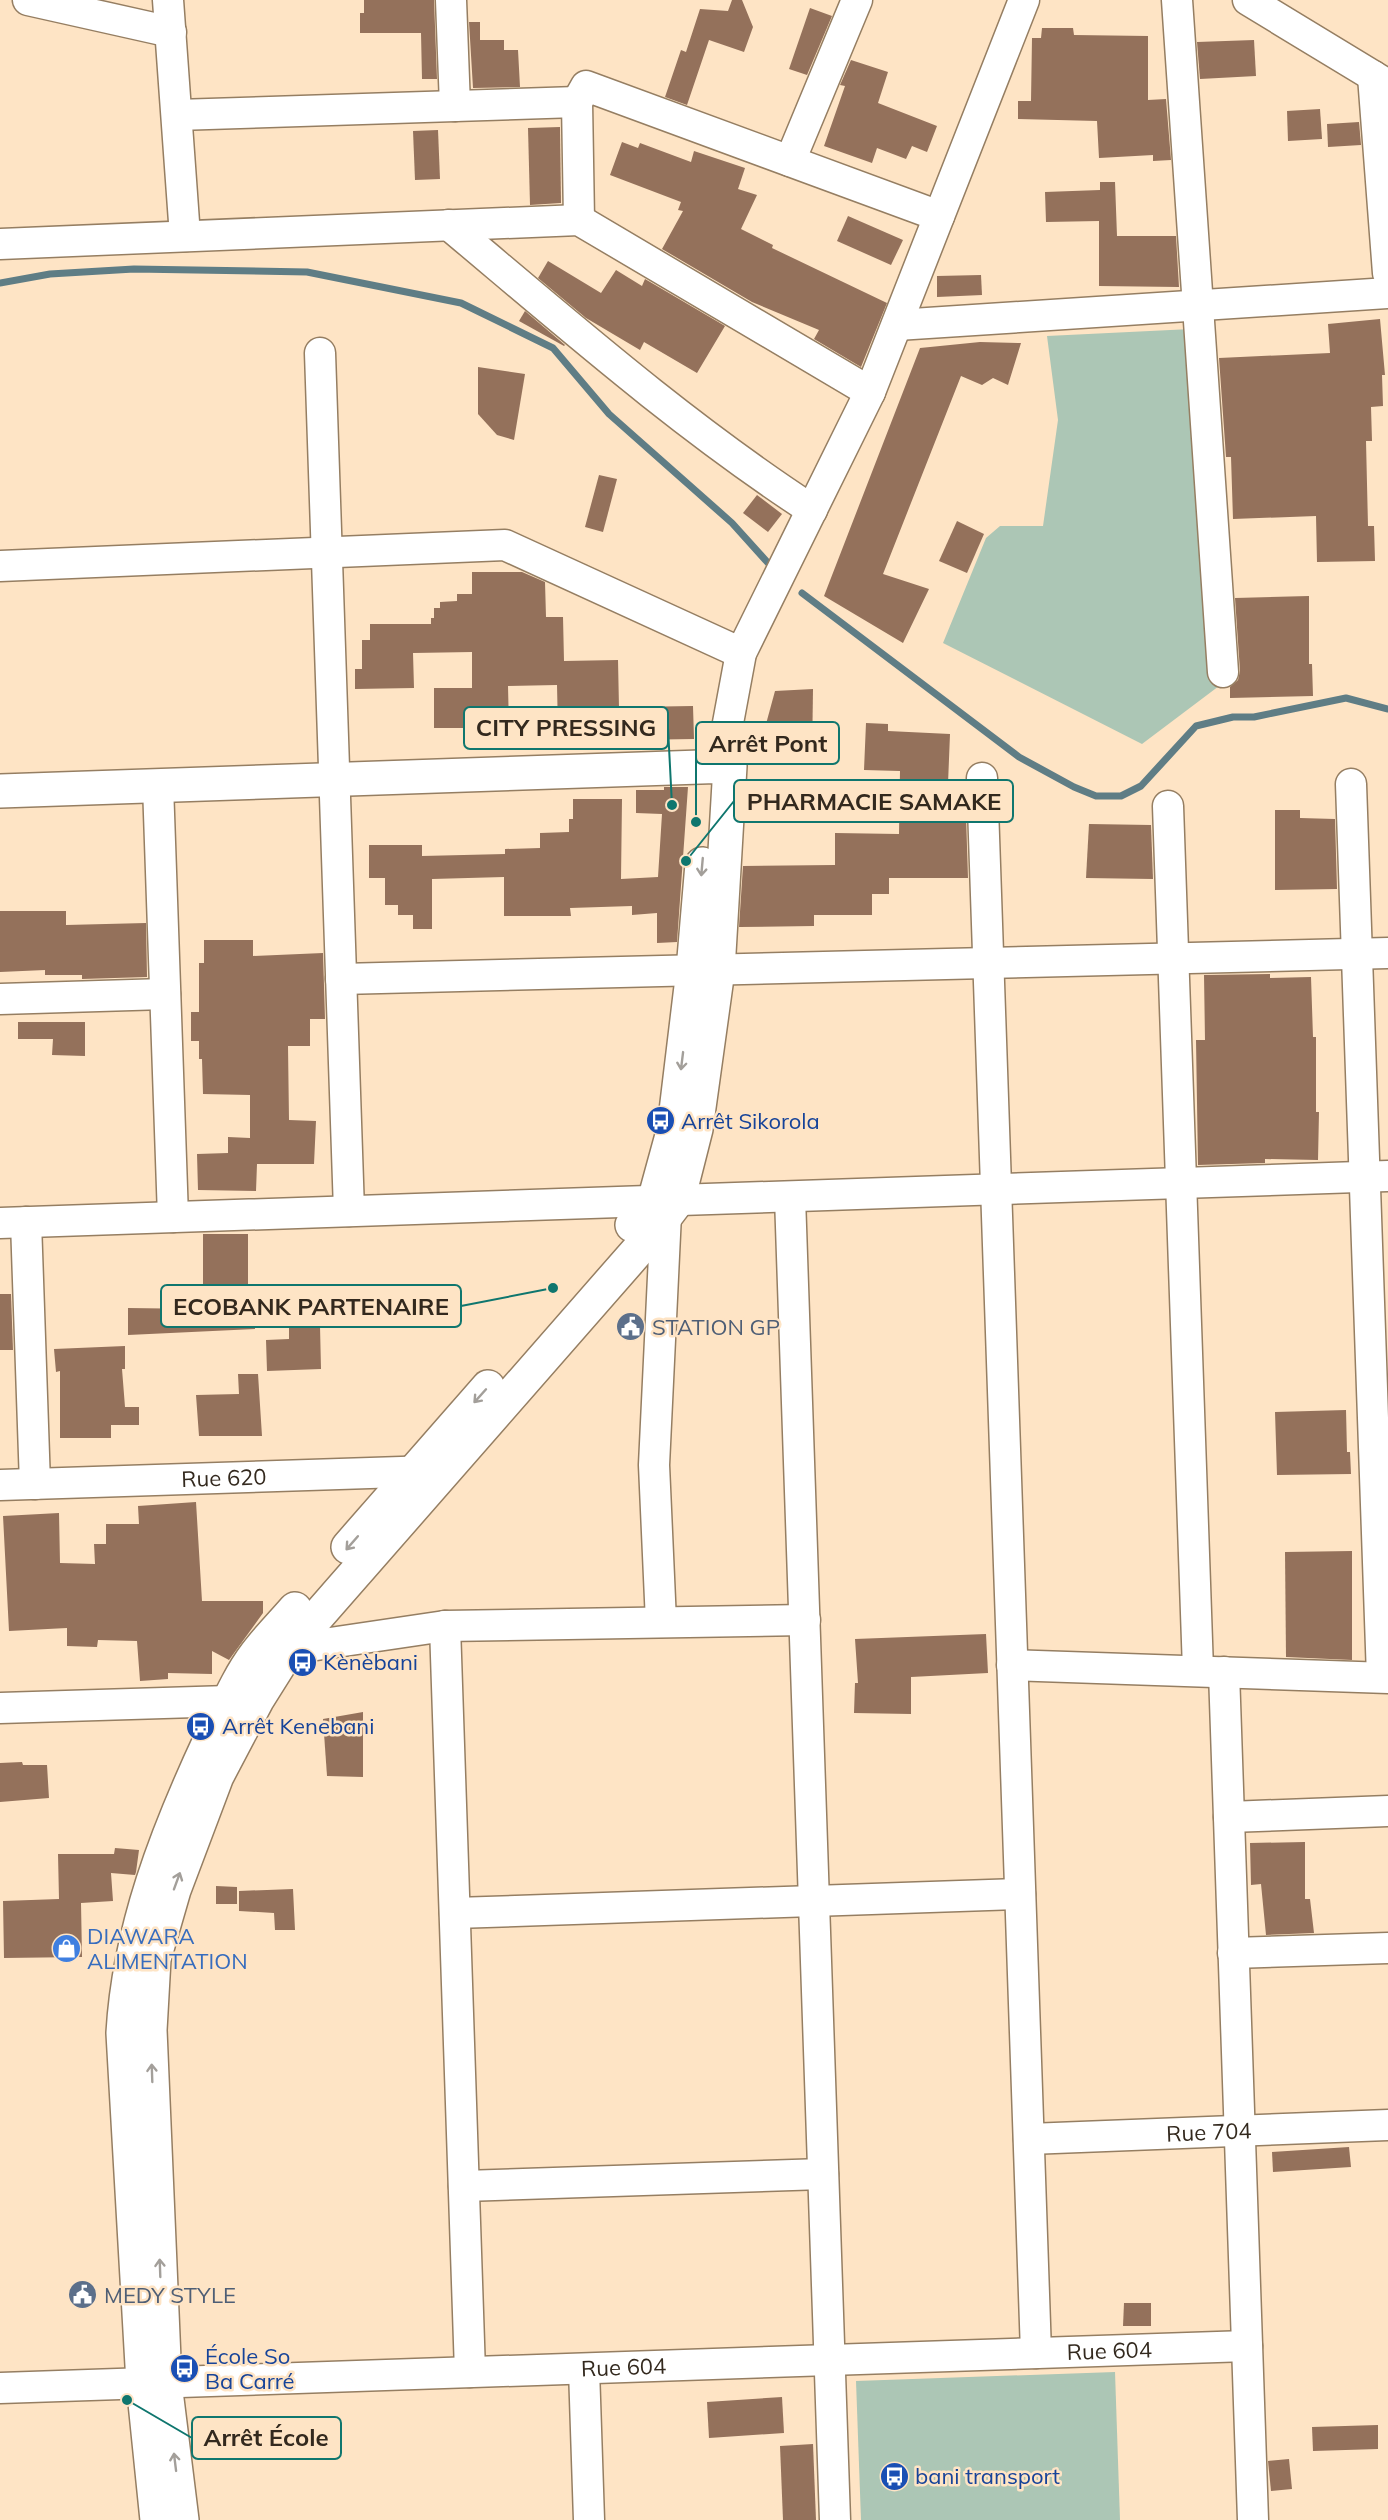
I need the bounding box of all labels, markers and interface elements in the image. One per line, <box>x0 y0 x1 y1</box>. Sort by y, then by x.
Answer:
callout: CITY PRESSING <box>464 707 668 749</box>
text: CITY PRESSING <box>476 712 656 742</box>
callout: Arrêt Pont <box>696 722 839 764</box>
text: Arrêt Pont <box>709 728 827 758</box>
callout: PHARMACIE SAMAKE <box>734 780 1013 822</box>
text: PHARMACIE SAMAKE <box>747 786 1001 816</box>
one-way arrow <box>696 856 707 876</box>
one-way arrow <box>676 1050 687 1070</box>
bus stop icon: Arrêt Sikorola <box>644 1105 676 1137</box>
place label: Arrêt Sikorola <box>681 1107 820 1135</box>
callout: ECOBANK PARTENAIRE <box>161 1285 461 1327</box>
text: ECOBANK PARTENAIRE <box>173 1291 449 1321</box>
public building icon: STATION GP <box>615 1311 647 1343</box>
place label: STATION GP <box>652 1313 780 1341</box>
one-way arrow <box>473 1388 487 1403</box>
street label: Rue 620 <box>181 1462 267 1493</box>
one-way arrow <box>345 1535 359 1550</box>
bus stop icon: Kènèbani <box>286 1646 318 1678</box>
place label: Kènèbani <box>323 1648 418 1676</box>
bus stop icon: Arrêt Kenebani <box>185 1710 217 1742</box>
place label: Arrêt Kenebani <box>222 1712 374 1740</box>
one-way arrow <box>173 1873 184 1891</box>
place label: DIAWARA ALIMENTATION <box>87 1922 248 1975</box>
shop icon: DIAWARA ALIMENTATION <box>50 1933 82 1965</box>
one-way arrow <box>147 2063 158 2083</box>
street label: Rue 704 <box>1166 2116 1252 2148</box>
one-way arrow <box>155 2258 166 2278</box>
public building icon: MEDY STYLE <box>67 2279 99 2311</box>
place label: MEDY STYLE <box>104 2281 236 2309</box>
street label: Rue 604 <box>1066 2335 1152 2366</box>
place label: École So Ba Carré <box>205 2342 295 2395</box>
street label: Rue 604 <box>581 2352 667 2382</box>
bus stop icon: École So Ba Carré <box>168 2353 200 2385</box>
callout: Arrêt École <box>192 2417 341 2459</box>
text: Arrêt École <box>203 2422 329 2452</box>
one-way arrow <box>169 2453 180 2472</box>
bus stop icon: bani transport <box>878 2460 910 2492</box>
place label: bani transport <box>915 2462 1060 2490</box>

